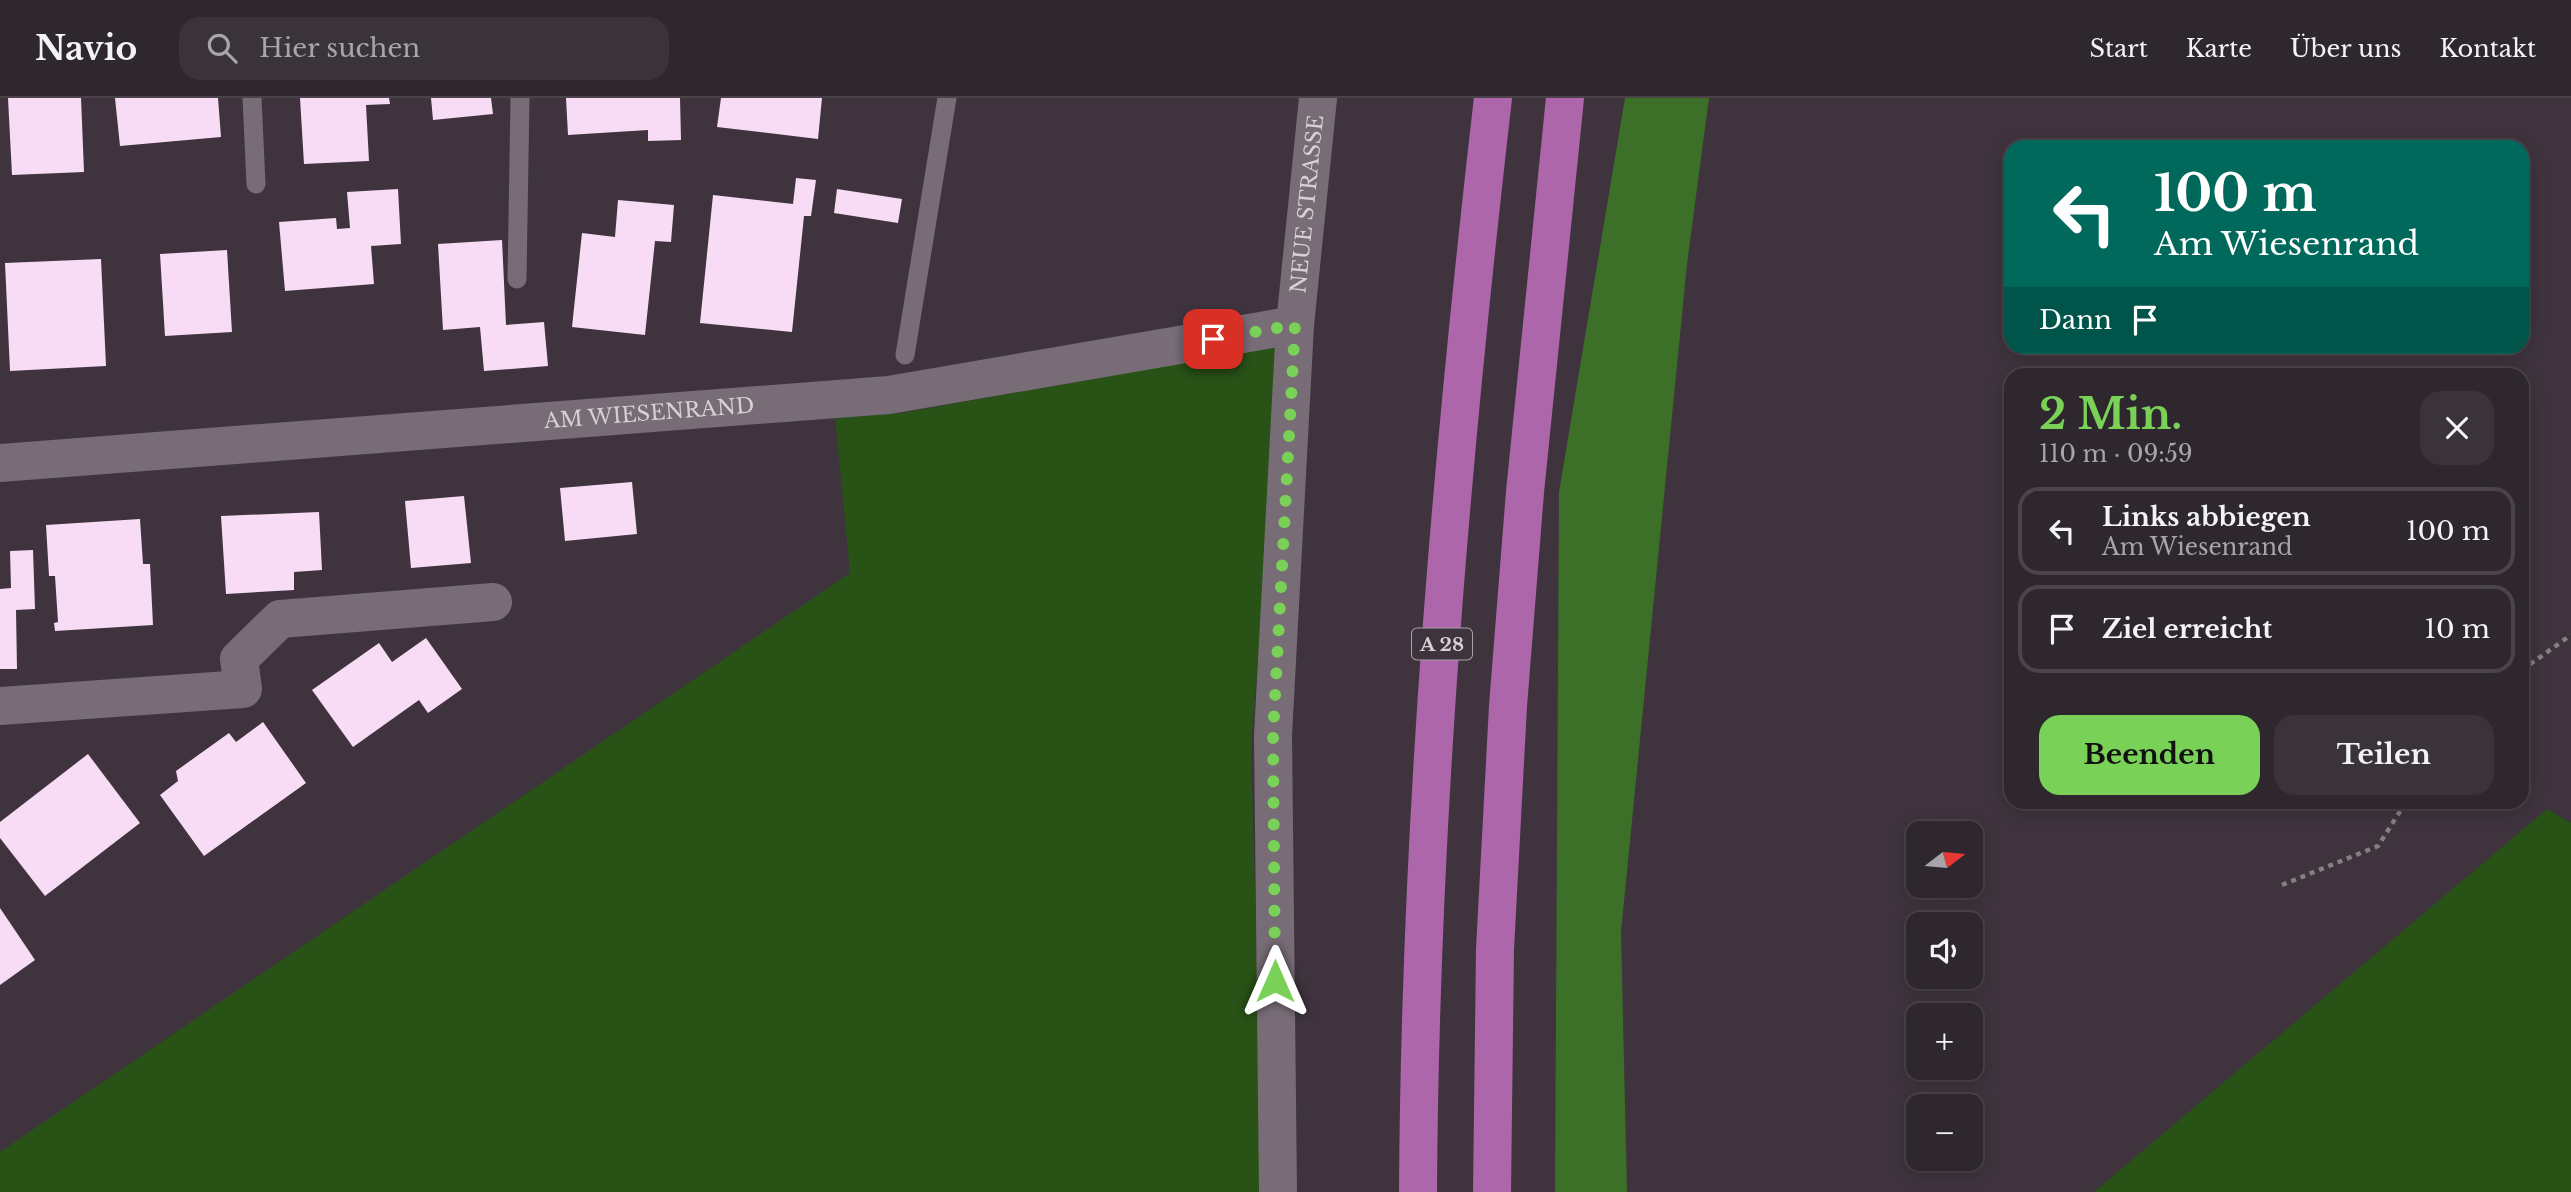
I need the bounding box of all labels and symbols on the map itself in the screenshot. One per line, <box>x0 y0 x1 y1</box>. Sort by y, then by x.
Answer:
street label: NEUE STRASSE <box>1285 114 1329 295</box>
pin <box>1183 309 1243 369</box>
street label: AM WIESENRAND <box>542 392 755 434</box>
road number: A 28 <box>1412 628 1472 660</box>
north arrow <box>1906 821 1983 898</box>
position arrow <box>1238 944 1312 1018</box>

